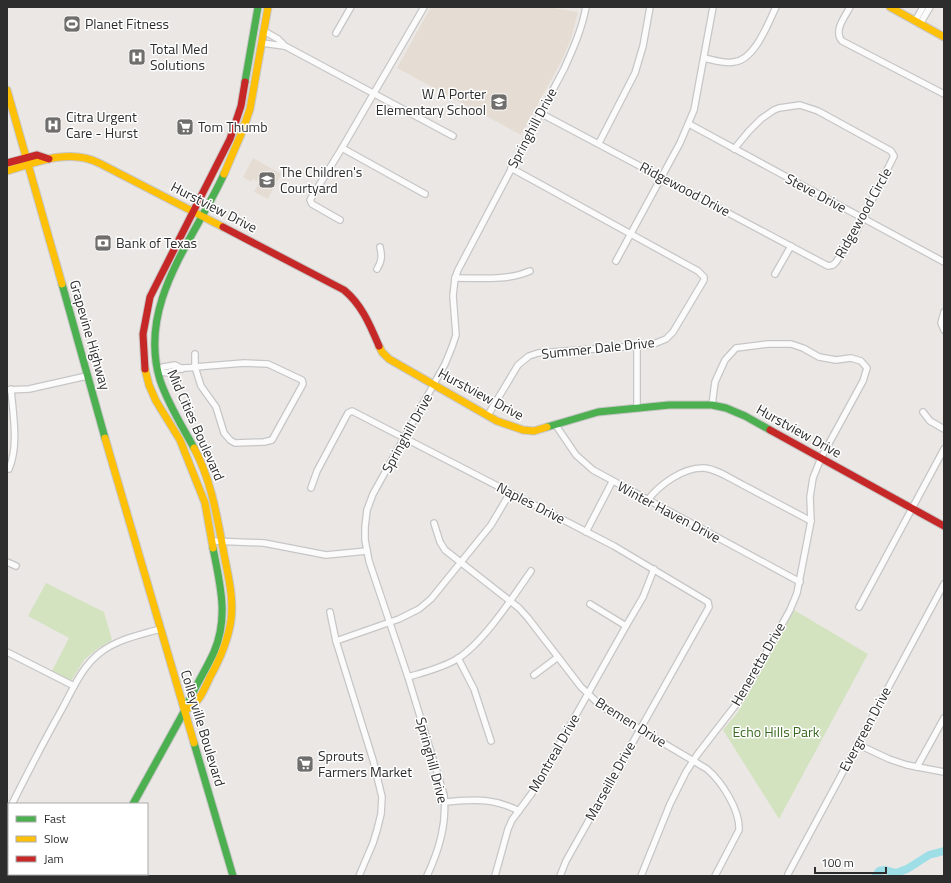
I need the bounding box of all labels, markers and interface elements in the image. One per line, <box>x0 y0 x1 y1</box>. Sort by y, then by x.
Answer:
place label: Planet Fitness <box>85 13 169 34</box>
sports icon: Planet Fitness <box>62 14 82 34</box>
place label: Total Med Solutions <box>150 38 208 75</box>
hospital icon: Total Med Solutions <box>127 47 147 67</box>
place label: W A Porter Elementary School <box>376 83 486 120</box>
street label: Springhill Drive <box>502 84 562 172</box>
school or university icon: W A Porter Elementary School <box>489 92 509 112</box>
place label: Citra Urgent Care - Hurst <box>66 106 138 143</box>
hospital icon: Citra Urgent Care - Hurst <box>43 115 63 135</box>
place label: Tom Thumb <box>198 116 268 137</box>
supermarket icon: Tom Thumb <box>175 117 195 137</box>
street label: Ridgewood Drive <box>636 156 734 221</box>
place label: The Children's Courtyard <box>280 161 362 198</box>
street label: Ridgewood Circle <box>829 164 896 262</box>
street label: Steve Drive <box>782 168 851 217</box>
school or university icon: The Children's Courtyard <box>257 170 277 190</box>
street label: Hurstview Drive <box>167 176 261 237</box>
place label: Bank of Texas <box>116 232 197 253</box>
bank icon: Bank of Texas <box>93 233 113 253</box>
street label: Grapevine Highway <box>65 277 116 393</box>
street label: Summer Dale Drive <box>540 331 655 364</box>
street label: Hurstview Drive <box>435 362 528 425</box>
street label: Mid Cities Boulevard <box>162 366 230 484</box>
street label: Springhill Drive <box>376 389 437 476</box>
street label: Hurstview Drive <box>753 399 846 463</box>
street label: Winter Haven Drive <box>614 475 725 548</box>
street label: Naples Drive <box>493 476 569 529</box>
street label: Heneretta Drive <box>725 618 790 709</box>
street label: Colleyville Boulevard <box>176 667 231 789</box>
street label: Evergreen Drive <box>833 683 896 775</box>
street label: Bremen Drive <box>592 691 671 752</box>
street label: Montreal Drive <box>523 710 584 796</box>
street label: Springhill Drive <box>411 714 454 805</box>
park label: Echo Hills Park <box>732 721 820 742</box>
street label: Marseille Drive <box>579 737 640 824</box>
place label: Sprouts Farmers Market <box>318 745 412 782</box>
supermarket icon: Sprouts Farmers Market <box>295 754 315 774</box>
legend <box>8 803 148 875</box>
text: Fast <box>44 809 67 828</box>
text: Slow <box>44 829 69 848</box>
text: Jam <box>44 849 64 868</box>
scale bar <box>815 849 886 875</box>
text: 100 m <box>821 853 854 872</box>

